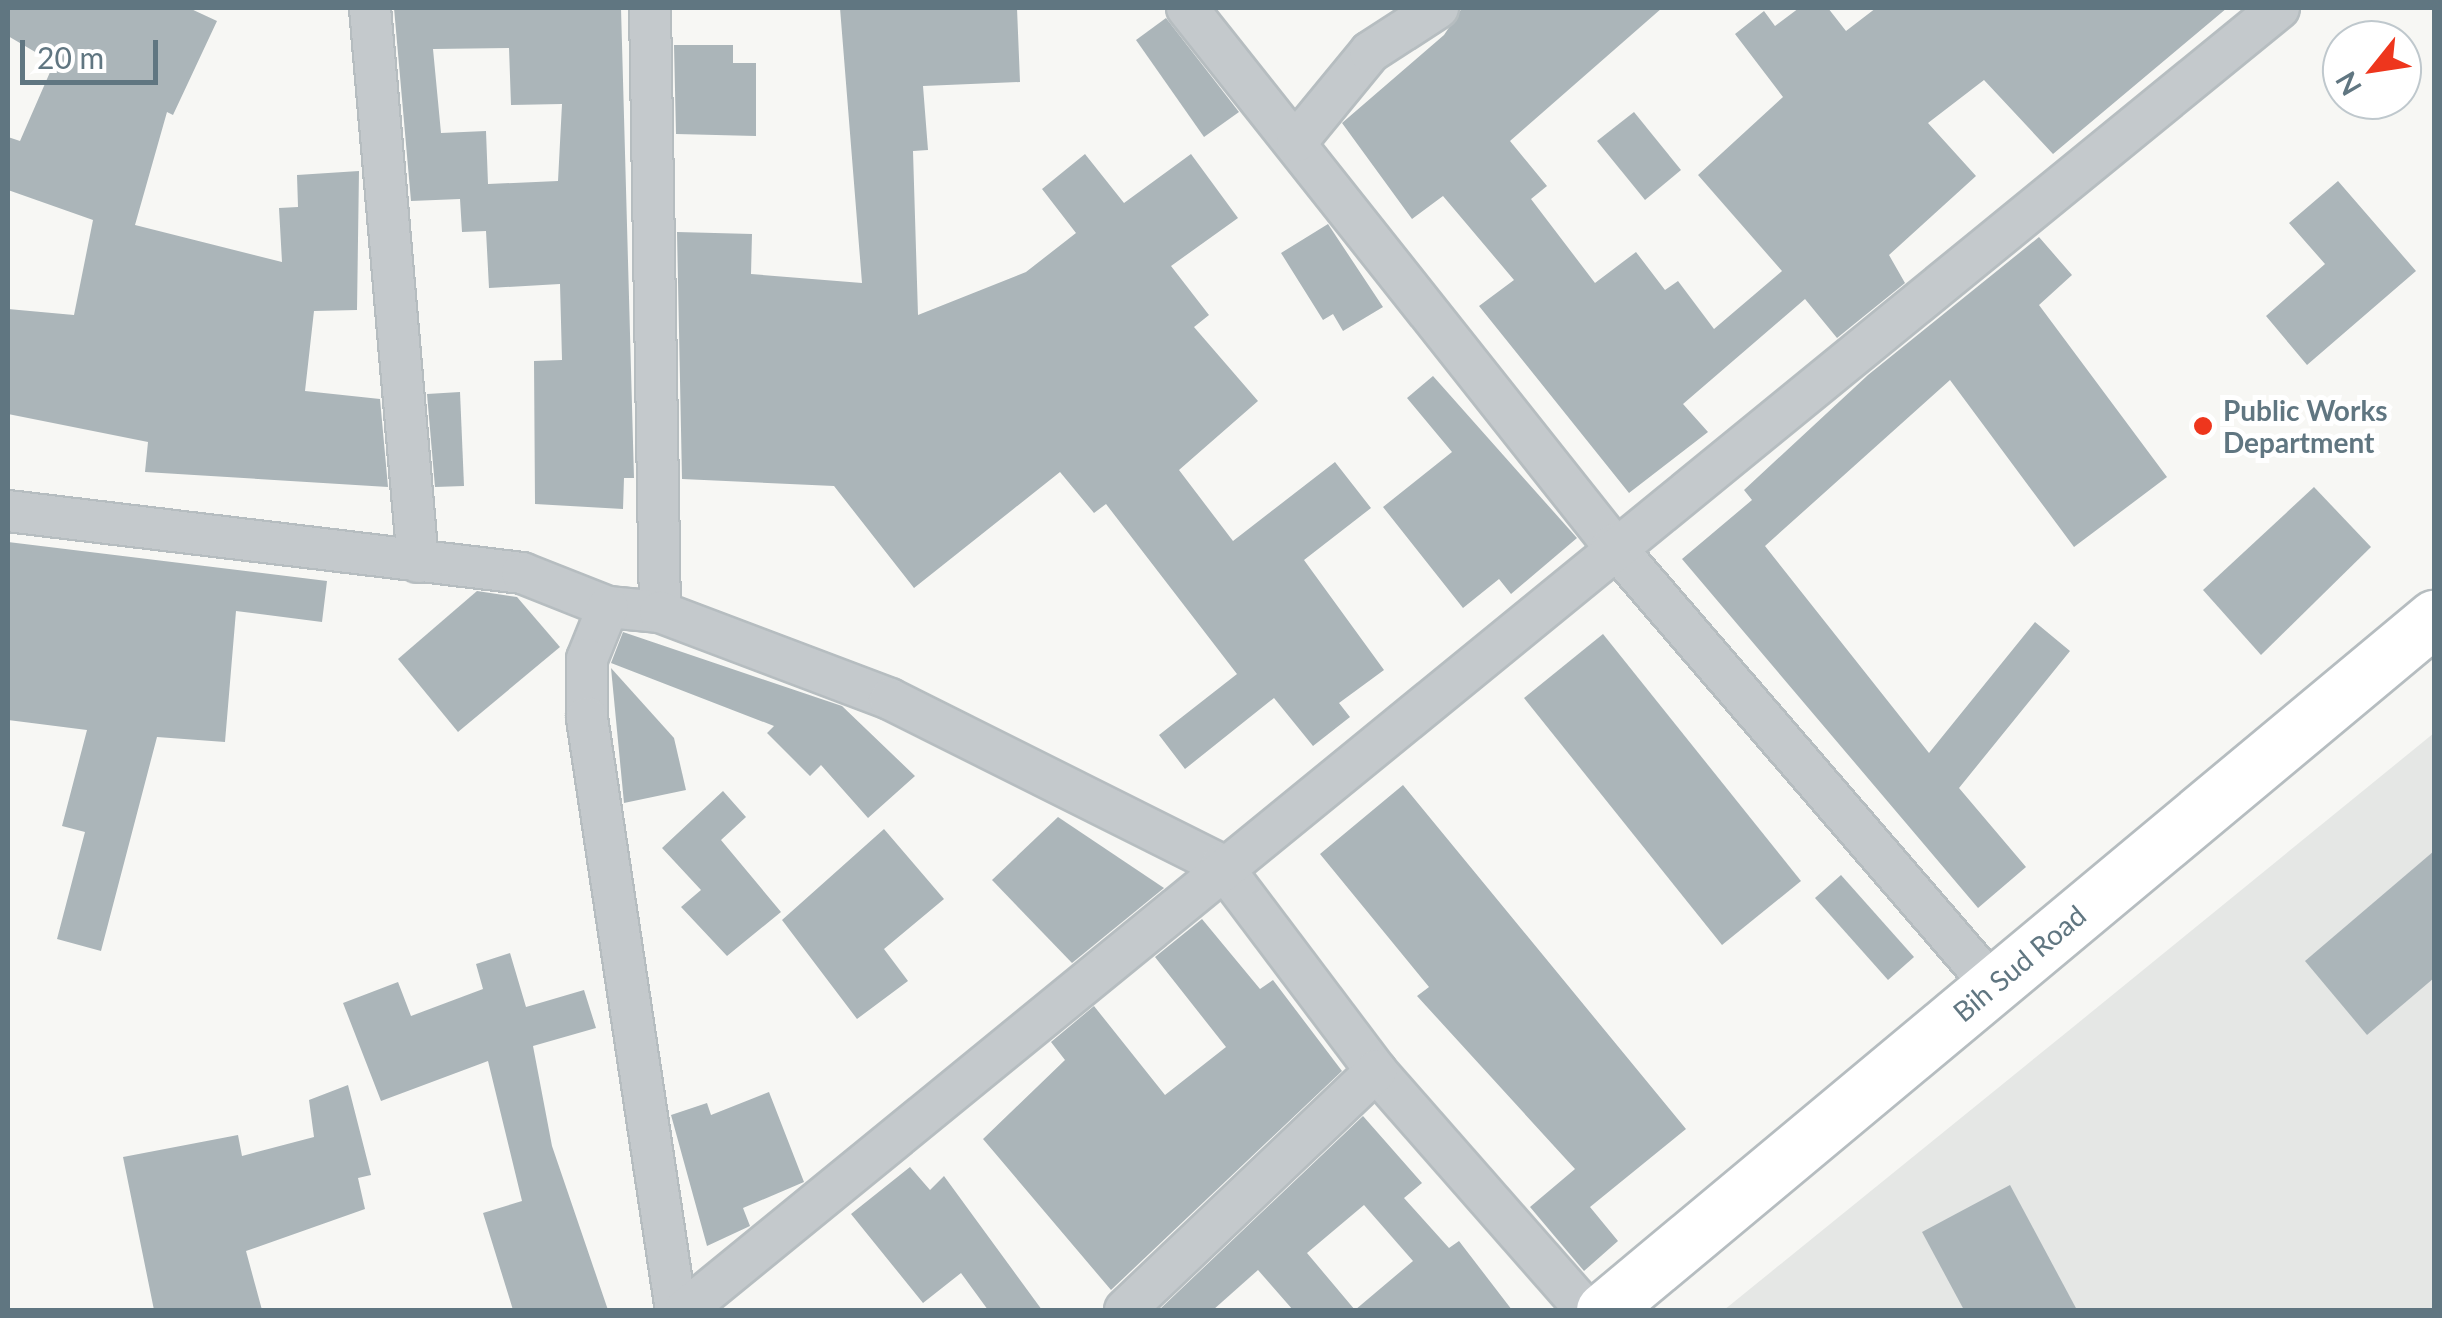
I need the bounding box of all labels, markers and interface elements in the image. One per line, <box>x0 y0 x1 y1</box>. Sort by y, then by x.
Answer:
scale bar <box>25 20 162 82</box>
north arrow <box>2322 20 2422 120</box>
text: 20 m <box>37 39 104 75</box>
text: N <box>2328 66 2368 102</box>
place label: Public Works Department <box>2223 393 2388 459</box>
marker: Public Works Department <box>2192 415 2214 437</box>
street label: Bih Sud Road <box>1946 898 2092 1028</box>

